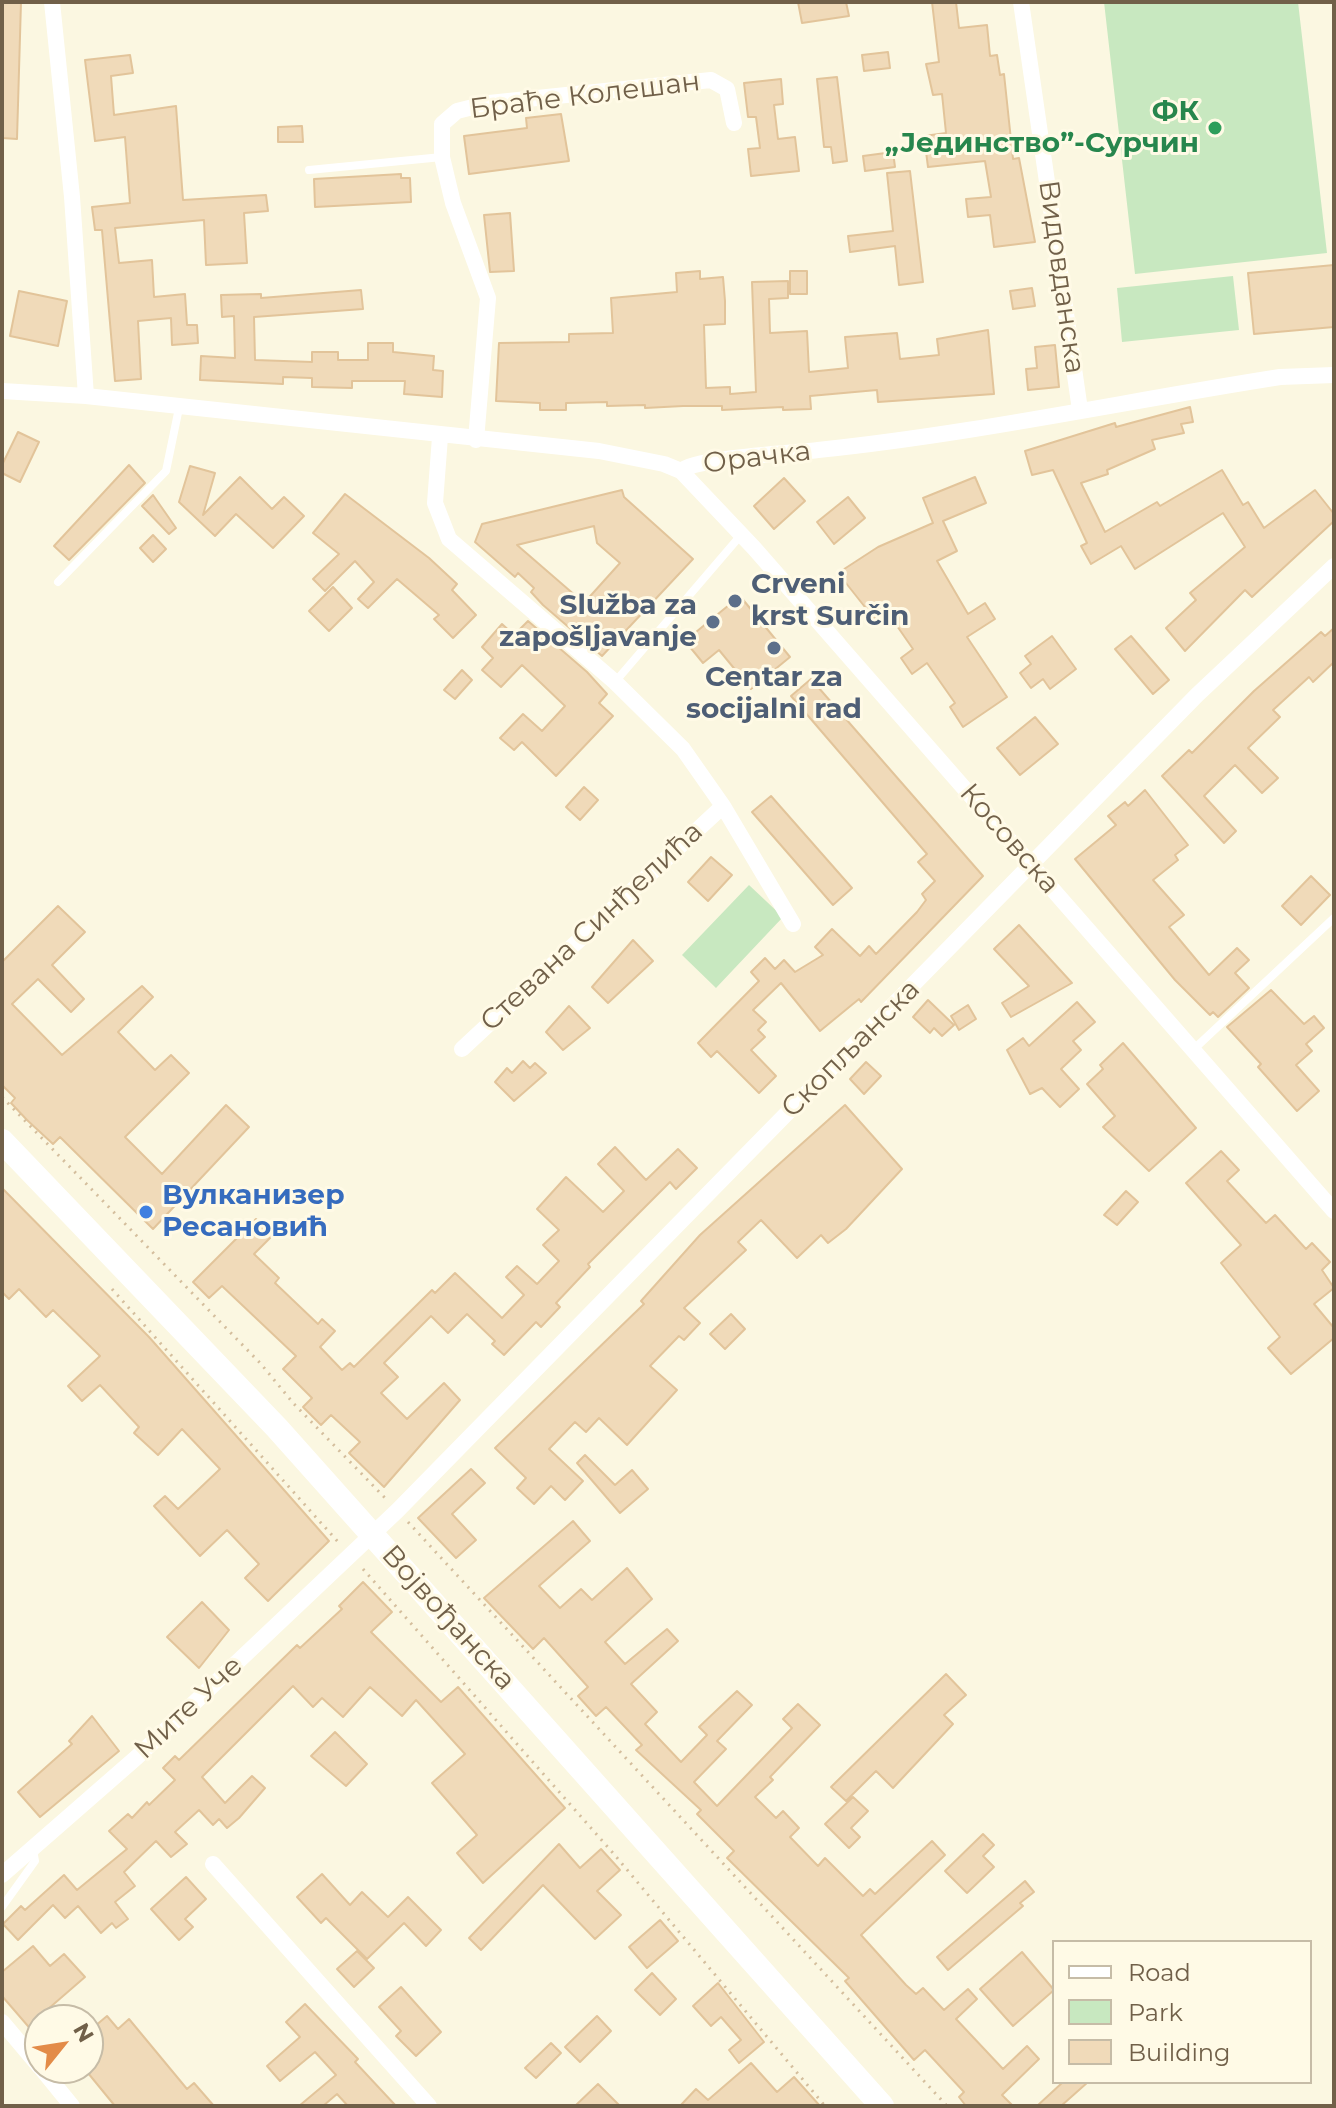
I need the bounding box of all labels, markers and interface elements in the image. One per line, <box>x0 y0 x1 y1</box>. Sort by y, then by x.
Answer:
street label: Браће Колешан <box>468 65 702 127</box>
place label: ФК „Јединство”-Сурчин <box>885 95 1199 161</box>
marker: ФК „Јединство”-Сурчин <box>1206 119 1224 137</box>
street label: Видовданска <box>1031 178 1091 376</box>
street label: Орачка <box>701 435 813 481</box>
place label: Crveni krst Surčin <box>751 568 909 634</box>
place label: Služba za zapošljavanje <box>499 589 697 655</box>
marker: Crveni krst Surčin <box>726 592 744 610</box>
marker: Služba za zapošljavanje <box>704 613 722 631</box>
marker: Centar za socijalni rad <box>765 639 783 657</box>
place label: Centar za socijalni rad <box>686 661 862 727</box>
street label: Косовска <box>952 777 1066 901</box>
street label: Стевана Синђелића <box>474 815 710 1039</box>
street label: Скопљанска <box>775 973 927 1125</box>
place label: Вулканизер Ресановић <box>162 1179 345 1245</box>
marker: Вулканизер Ресановић <box>137 1203 155 1221</box>
street label: Војвођанска <box>374 1539 522 1697</box>
street label: Мите Уче <box>128 1649 250 1767</box>
legend <box>1052 1940 1312 2084</box>
text: Road <box>1128 1958 1191 1987</box>
text: Park <box>1128 1998 1183 2027</box>
north arrow <box>24 2004 104 2084</box>
text: N <box>67 2018 100 2047</box>
text: Building <box>1128 2038 1231 2067</box>

